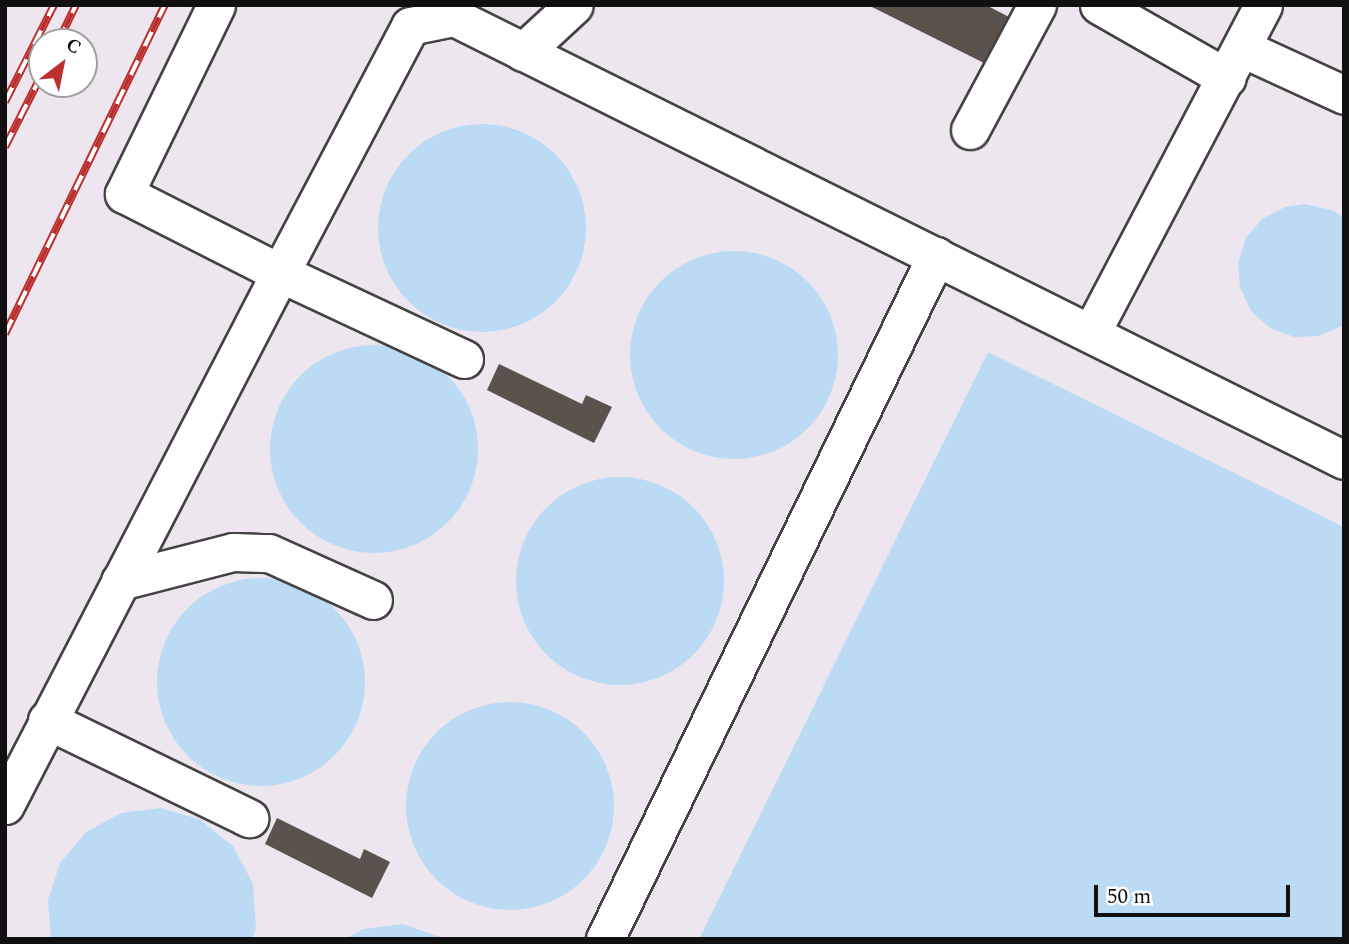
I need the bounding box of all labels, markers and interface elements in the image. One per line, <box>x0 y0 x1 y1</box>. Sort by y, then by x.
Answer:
north arrow <box>28 28 98 98</box>
text: С <box>60 31 87 62</box>
scale bar <box>1097 870 1293 914</box>
text: 50 m <box>1107 881 1151 913</box>

